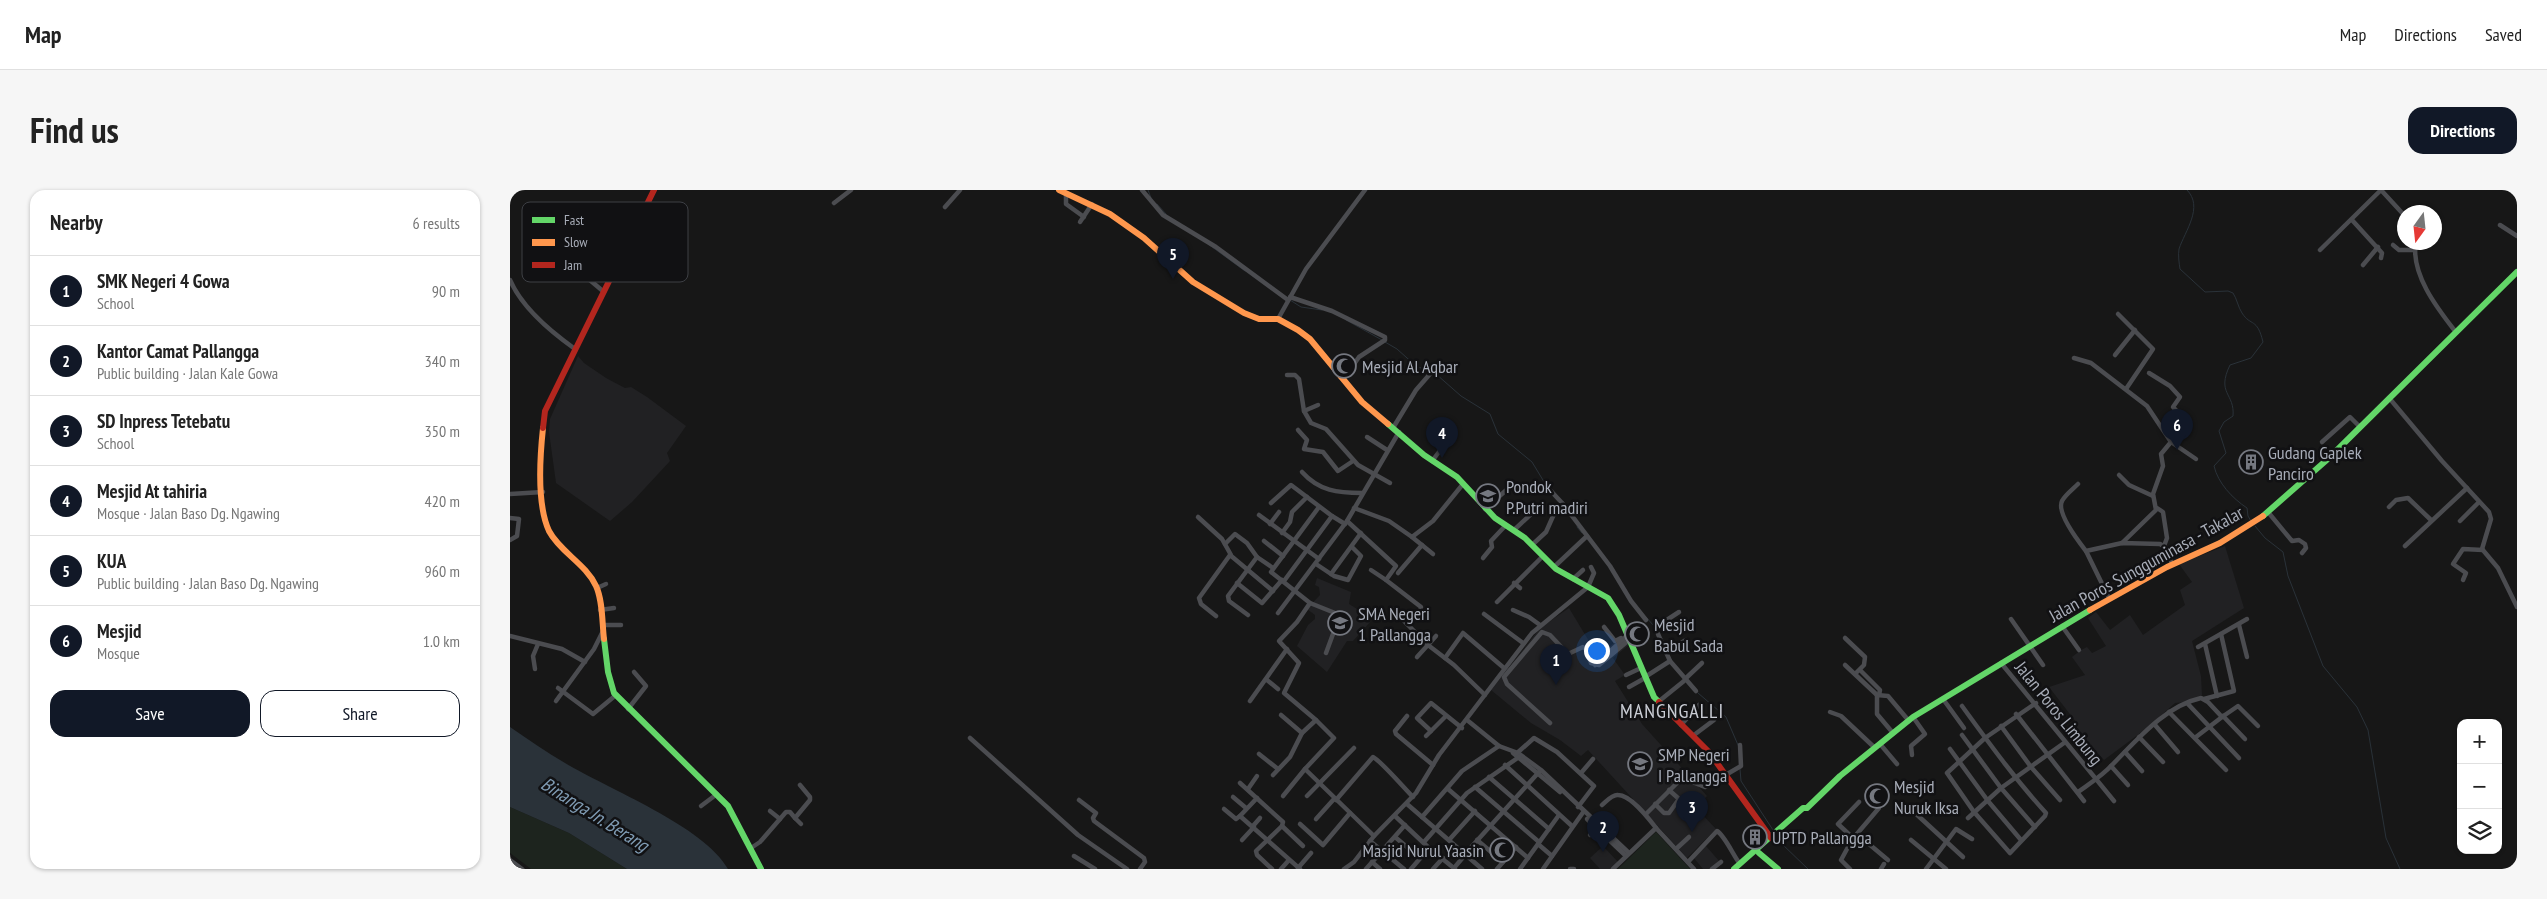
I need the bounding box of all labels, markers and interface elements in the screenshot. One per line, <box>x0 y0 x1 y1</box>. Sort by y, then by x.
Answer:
text: Map <box>25 19 62 50</box>
text: Map <box>2340 23 2366 46</box>
text: Directions <box>2394 23 2457 46</box>
text: Saved <box>2485 23 2522 46</box>
text: Find us <box>30 107 119 153</box>
button: Directions <box>2408 107 2517 154</box>
legend <box>522 202 688 282</box>
north arrow <box>2397 205 2442 250</box>
text: Nearby <box>50 209 103 236</box>
text: Fast <box>564 211 584 229</box>
text: 6 results <box>413 213 460 233</box>
text: Slow <box>564 233 588 251</box>
pin: 5 <box>1157 238 1189 279</box>
text: Jam <box>563 256 582 274</box>
text: SMK Negeri 4 Gowa <box>97 269 230 293</box>
text: 1 <box>62 281 70 301</box>
text: 90 m <box>432 281 460 301</box>
text: School <box>97 293 134 313</box>
text: Kantor Camat Pallangga <box>97 339 259 363</box>
text: 2 <box>62 351 70 371</box>
text: 340 m <box>425 351 460 371</box>
mosque icon: Mesjid Al Aqbar <box>1331 353 1357 379</box>
place label: Mesjid Al Aqbar <box>1362 355 1458 378</box>
text: Public building · Jalan Kale Gowa <box>97 363 278 383</box>
text: SD Inpress Tetebatu <box>97 409 230 433</box>
pin: 6 <box>2161 409 2193 450</box>
pin: 4 <box>1426 417 1458 458</box>
text: 3 <box>62 421 70 441</box>
text: 350 m <box>425 421 460 441</box>
text: School <box>97 433 134 453</box>
place label: Gudang Gaplek Panciro <box>2268 441 2362 485</box>
building icon: Gudang Gaplek Panciro <box>2238 449 2264 475</box>
place label: Pondok P.Putri madiri <box>1506 475 1588 519</box>
text: Mesjid At tahiria <box>97 479 207 503</box>
school or university icon: Pondok P.Putri madiri <box>1475 483 1501 509</box>
text: 4 <box>62 491 70 511</box>
text: 420 m <box>425 491 460 511</box>
street label: Jalan Poros Sungguminasa - Takalar <box>2044 501 2247 628</box>
text: Mosque · Jalan Baso Dg. Ngawing <box>97 503 280 523</box>
text: KUA <box>97 549 126 573</box>
text: 5 <box>62 561 70 581</box>
text: 960 m <box>425 561 460 581</box>
text: Public building · Jalan Baso Dg. Ngawing <box>97 573 319 593</box>
place label: SMA Negeri 1 Pallangga <box>1358 602 1431 646</box>
school or university icon: SMA Negeri 1 Pallangga <box>1327 610 1353 636</box>
place label: Mesjid Babul Sada <box>1654 613 1723 657</box>
text: Mesjid <box>97 619 141 643</box>
mosque icon: Mesjid Babul Sada <box>1624 621 1650 647</box>
text: 6 <box>62 631 70 651</box>
text: 1.0 km <box>423 631 460 651</box>
your location <box>1584 638 1610 664</box>
text: Mosque <box>97 643 140 663</box>
pin: 1 <box>1540 644 1572 685</box>
street label: Jalan Poros Limbung <box>2009 656 2108 770</box>
button: Save <box>50 690 250 737</box>
button: Share <box>260 690 460 737</box>
district label: MANGNGALLI <box>1620 698 1724 724</box>
map controls <box>2457 719 2502 854</box>
button: + <box>2457 719 2502 764</box>
place label: SMP Negeri I Pallangga <box>1658 743 1730 787</box>
school or university icon: SMP Negeri I Pallangga <box>1627 751 1653 777</box>
button: − <box>2457 764 2502 809</box>
water label: Binanga Jn. Berang <box>537 771 655 858</box>
place label: Mesjid Nuruk Iksa <box>1894 775 1959 819</box>
mosque icon: Mesjid Nuruk Iksa <box>1864 783 1890 809</box>
pin: 3 <box>1676 791 1708 832</box>
button: layers <box>2457 809 2502 854</box>
pin: 2 <box>1587 811 1619 852</box>
building icon: UPTD Pallangga <box>1742 824 1768 850</box>
place label: UPTD Pallangga <box>1772 826 1872 849</box>
mosque icon: Masjid Nurul Yaasin <box>1489 837 1515 863</box>
place label: Masjid Nurul Yaasin <box>1363 839 1484 862</box>

